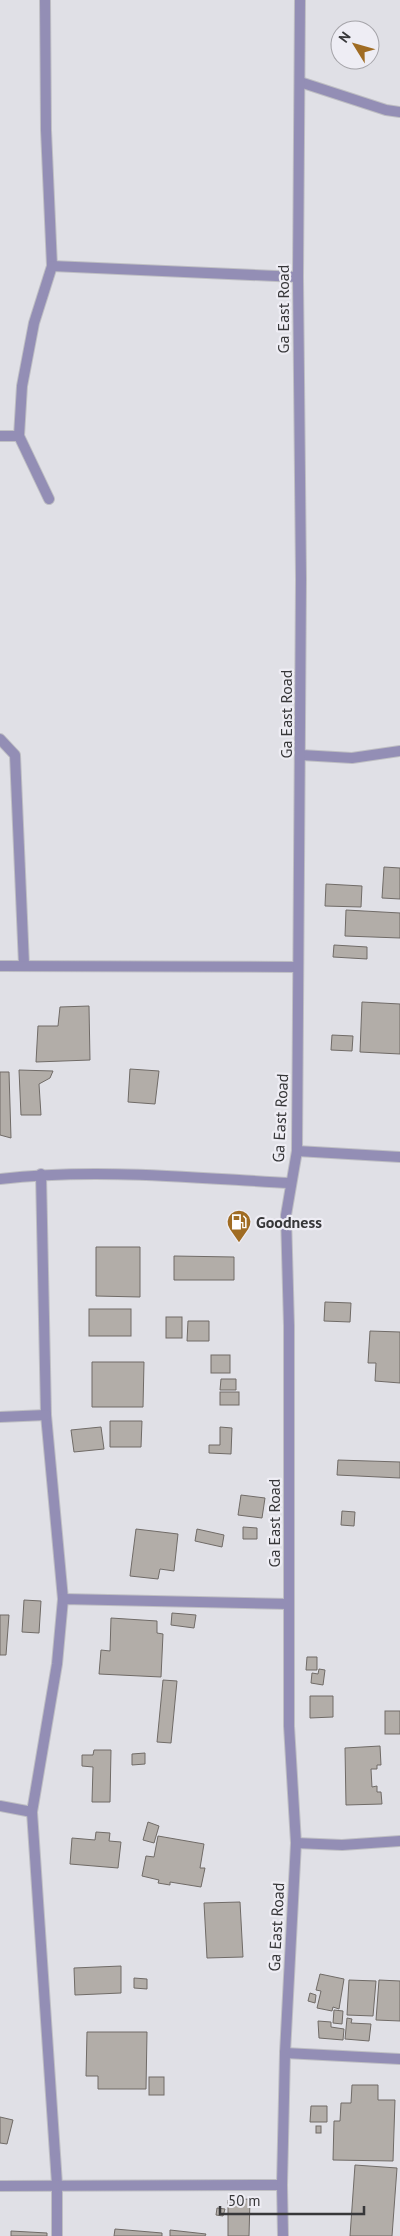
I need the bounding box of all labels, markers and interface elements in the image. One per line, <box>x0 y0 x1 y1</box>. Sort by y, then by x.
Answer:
north arrow <box>330 20 380 70</box>
text: N <box>335 28 355 46</box>
street label: Ga East Road <box>273 265 293 353</box>
street label: Ga East Road <box>276 670 296 758</box>
street label: Ga East Road <box>268 1073 292 1163</box>
fuel station icon: Goodness <box>226 1209 252 1243</box>
place label: Goodness <box>256 1212 322 1232</box>
street label: Ga East Road <box>264 1479 284 1567</box>
street label: Ga East Road <box>264 1882 288 1972</box>
scale bar <box>220 2184 364 2216</box>
text: 50 m <box>228 2191 261 2210</box>

